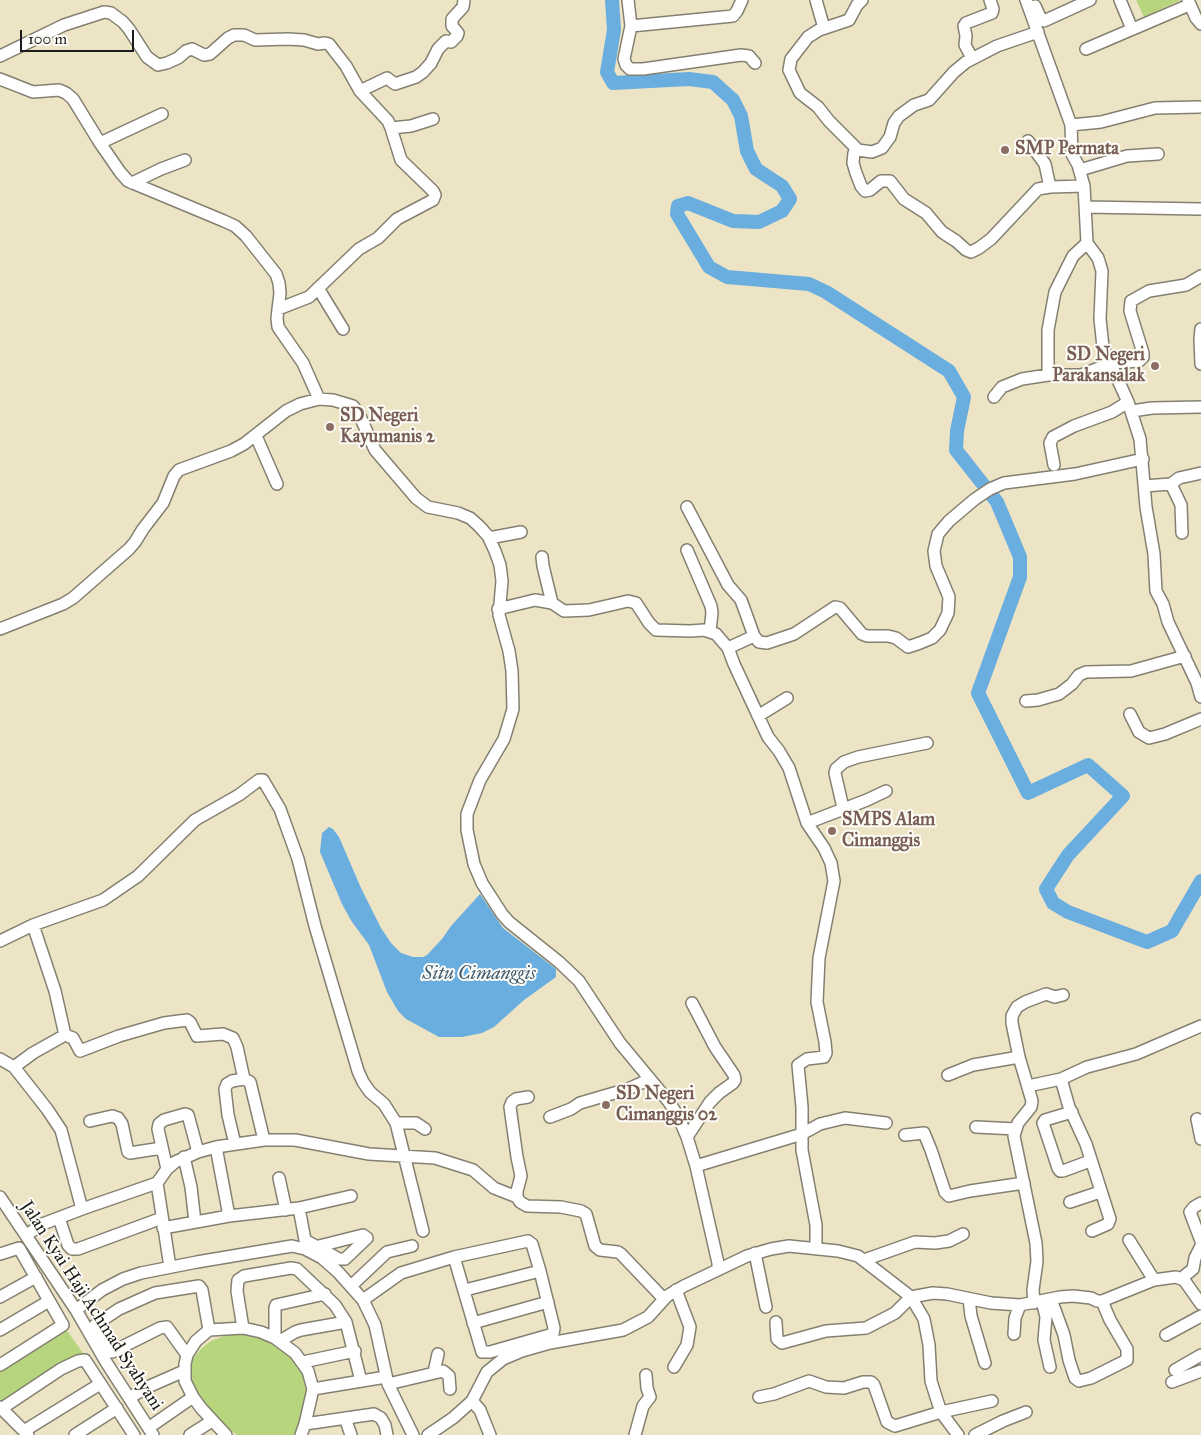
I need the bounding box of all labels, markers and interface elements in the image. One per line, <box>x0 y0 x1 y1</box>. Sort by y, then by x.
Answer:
scale bar <box>22 20 136 52</box>
text: 100 m <box>28 30 67 48</box>
place label: SMP Permata <box>1015 139 1119 161</box>
marker: SMP Permata <box>999 144 1011 156</box>
place label: SD Negeri Parakansalak <box>1052 345 1145 388</box>
marker: SD Negeri Parakansalak <box>1149 360 1161 372</box>
place label: SD Negeri Kayumanis 2 <box>340 406 435 448</box>
marker: SD Negeri Kayumanis 2 <box>324 421 336 433</box>
place label: SMPS Alam Cimanggis <box>842 810 935 852</box>
marker: SMPS Alam Cimanggis <box>826 825 838 837</box>
water label: Situ Cimanggis <box>422 963 536 985</box>
place label: SD Negeri Cimanggis 02 <box>616 1084 717 1126</box>
marker: SD Negeri Cimanggis 02 <box>600 1099 612 1111</box>
street label: Jalan Kyai Haji Achmad Syahyani <box>15 1197 167 1415</box>

